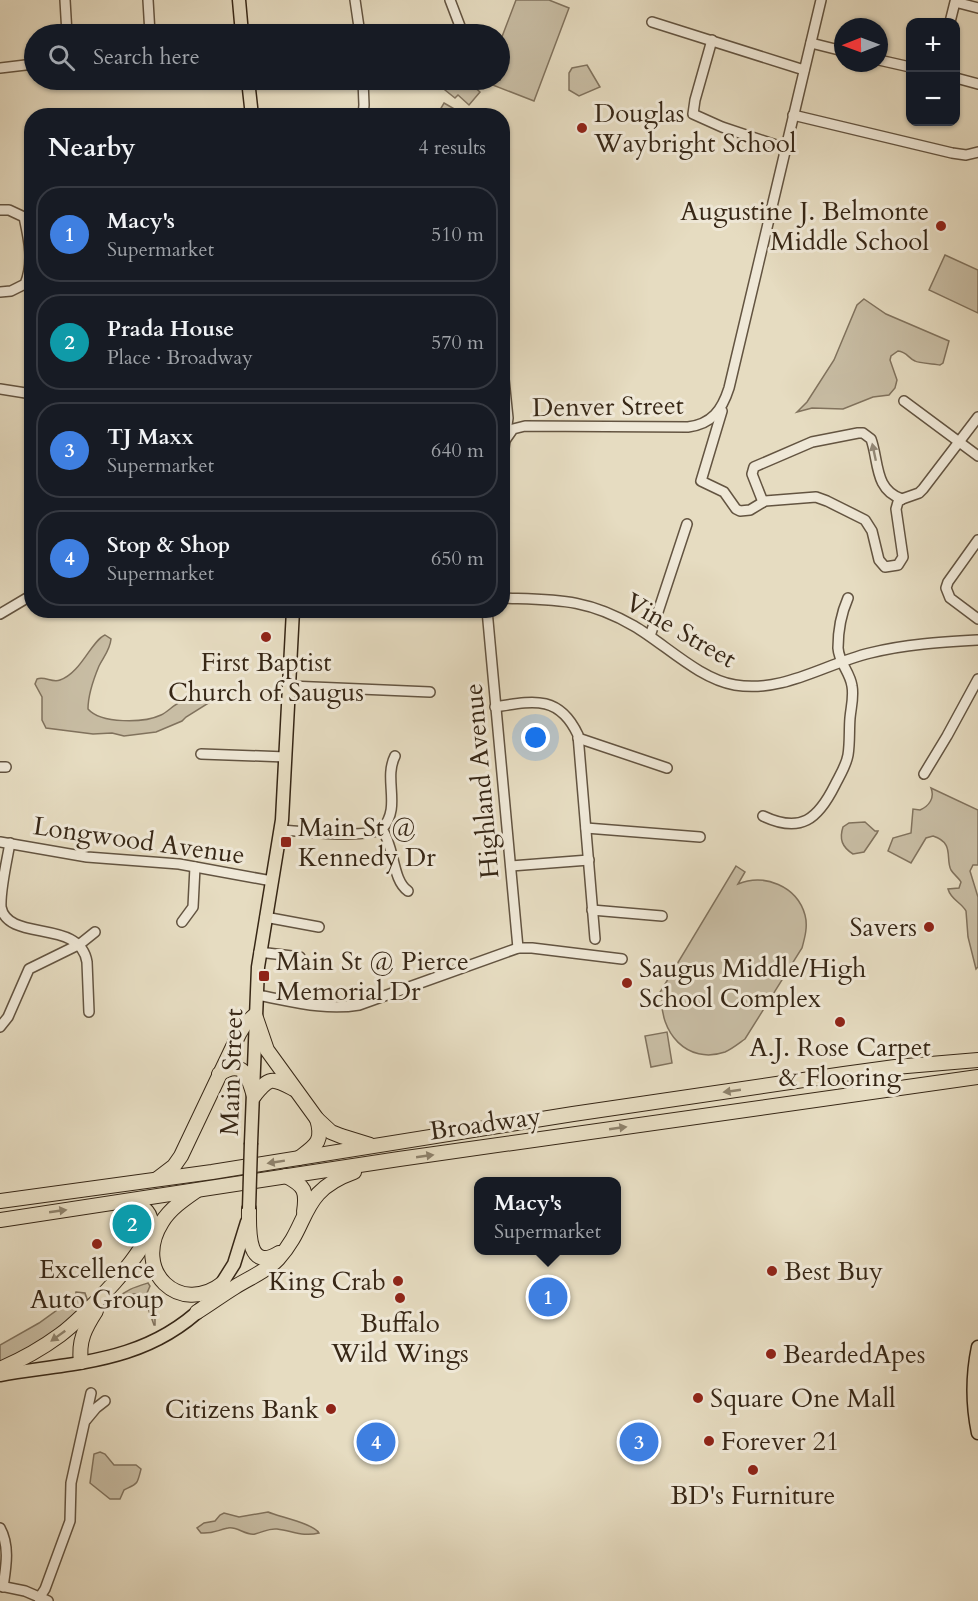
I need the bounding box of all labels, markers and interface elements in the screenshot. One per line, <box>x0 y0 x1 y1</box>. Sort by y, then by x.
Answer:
north arrow <box>834 18 888 72</box>
map controls <box>906 18 960 126</box>
button: + <box>906 18 960 72</box>
search box <box>24 24 510 90</box>
icon: search <box>45 41 78 74</box>
text: Search here <box>93 42 200 72</box>
button: − <box>906 72 960 126</box>
place label: Douglas Waybright School <box>593 96 797 161</box>
marker: Douglas Waybright School <box>575 121 589 135</box>
text: Nearby <box>48 130 136 165</box>
text: 4 results <box>418 134 486 161</box>
place label: Augustine J. Belmonte Middle School <box>680 194 929 259</box>
text: Macy's <box>107 206 175 236</box>
marker: Augustine J. Belmonte Middle School <box>934 219 948 233</box>
text: 1 <box>64 221 75 248</box>
text: 510 m <box>431 221 484 248</box>
text: Supermarket <box>107 236 214 263</box>
text: Prada House <box>107 314 234 344</box>
text: 2 <box>64 329 75 356</box>
text: 570 m <box>431 329 484 356</box>
text: Place · Broadway <box>107 344 253 371</box>
street label: Denver Street <box>532 388 684 425</box>
text: TJ Maxx <box>107 422 194 452</box>
text: 3 <box>64 437 75 464</box>
text: 640 m <box>431 437 484 464</box>
one-way arrow <box>869 442 878 461</box>
text: Supermarket <box>107 452 214 479</box>
text: Stop & Shop <box>107 530 230 560</box>
text: 4 <box>64 545 75 572</box>
text: 650 m <box>431 545 484 572</box>
text: Supermarket <box>107 560 214 587</box>
street label: Vine Street <box>619 585 743 676</box>
marker: First Baptist Church of Saugus <box>259 630 273 644</box>
place label: First Baptist Church of Saugus <box>168 645 364 710</box>
street label: Highland Avenue <box>456 682 507 880</box>
your location <box>521 723 550 752</box>
street label: Longwood Avenue <box>31 808 247 873</box>
place label: Main St @ Kennedy Dr <box>298 810 436 875</box>
marker: Main St @ Kennedy Dr <box>279 835 293 849</box>
place label: Savers <box>850 910 917 945</box>
marker: Savers <box>922 920 936 934</box>
place label: Main St @ Pierce Memorial Dr <box>276 944 469 1009</box>
place label: Saugus Middle/High School Complex <box>639 951 866 1016</box>
marker: Main St @ Pierce Memorial Dr <box>257 969 271 983</box>
marker: Saugus Middle/High School Complex <box>620 976 634 990</box>
street label: Main Street <box>212 1008 251 1136</box>
marker: A.J. Rose Carpet & Flooring <box>833 1015 847 1029</box>
place label: A.J. Rose Carpet & Flooring <box>749 1030 931 1095</box>
one-way arrow <box>723 1086 742 1095</box>
street label: Broadway <box>427 1098 543 1149</box>
one-way arrow <box>609 1123 628 1132</box>
one-way arrow <box>416 1151 435 1160</box>
one-way arrow <box>267 1158 286 1167</box>
popup <box>474 1177 621 1255</box>
text: Macy's <box>494 1188 562 1218</box>
pin: 2 <box>112 1202 152 1246</box>
one-way arrow <box>48 1206 67 1215</box>
text: Supermarket <box>494 1218 601 1245</box>
marker: Excellence Auto Group <box>90 1237 104 1251</box>
place label: Excellence Auto Group <box>30 1252 164 1317</box>
place label: Best Buy <box>784 1254 883 1289</box>
place label: King Crab <box>268 1264 386 1299</box>
marker: Best Buy <box>765 1264 779 1278</box>
marker: King Crab <box>391 1274 405 1288</box>
pin: 1 <box>528 1274 568 1320</box>
marker: Buffalo Wild Wings <box>393 1291 407 1305</box>
place label: Buffalo Wild Wings <box>330 1306 469 1371</box>
one-way arrow <box>51 1330 67 1342</box>
place label: BeardedApes <box>783 1337 926 1372</box>
marker: BeardedApes <box>764 1347 778 1361</box>
place label: Square One Mall <box>710 1381 896 1416</box>
marker: Square One Mall <box>691 1391 705 1405</box>
place label: Citizens Bank <box>165 1392 319 1427</box>
marker: Citizens Bank <box>324 1402 338 1416</box>
pin: 4 <box>356 1420 395 1464</box>
pin: 3 <box>620 1420 658 1464</box>
place label: Forever 21 <box>721 1424 839 1459</box>
marker: Forever 21 <box>702 1434 716 1448</box>
marker: BD's Furniture <box>746 1463 760 1477</box>
place label: BD's Furniture <box>671 1478 835 1513</box>

